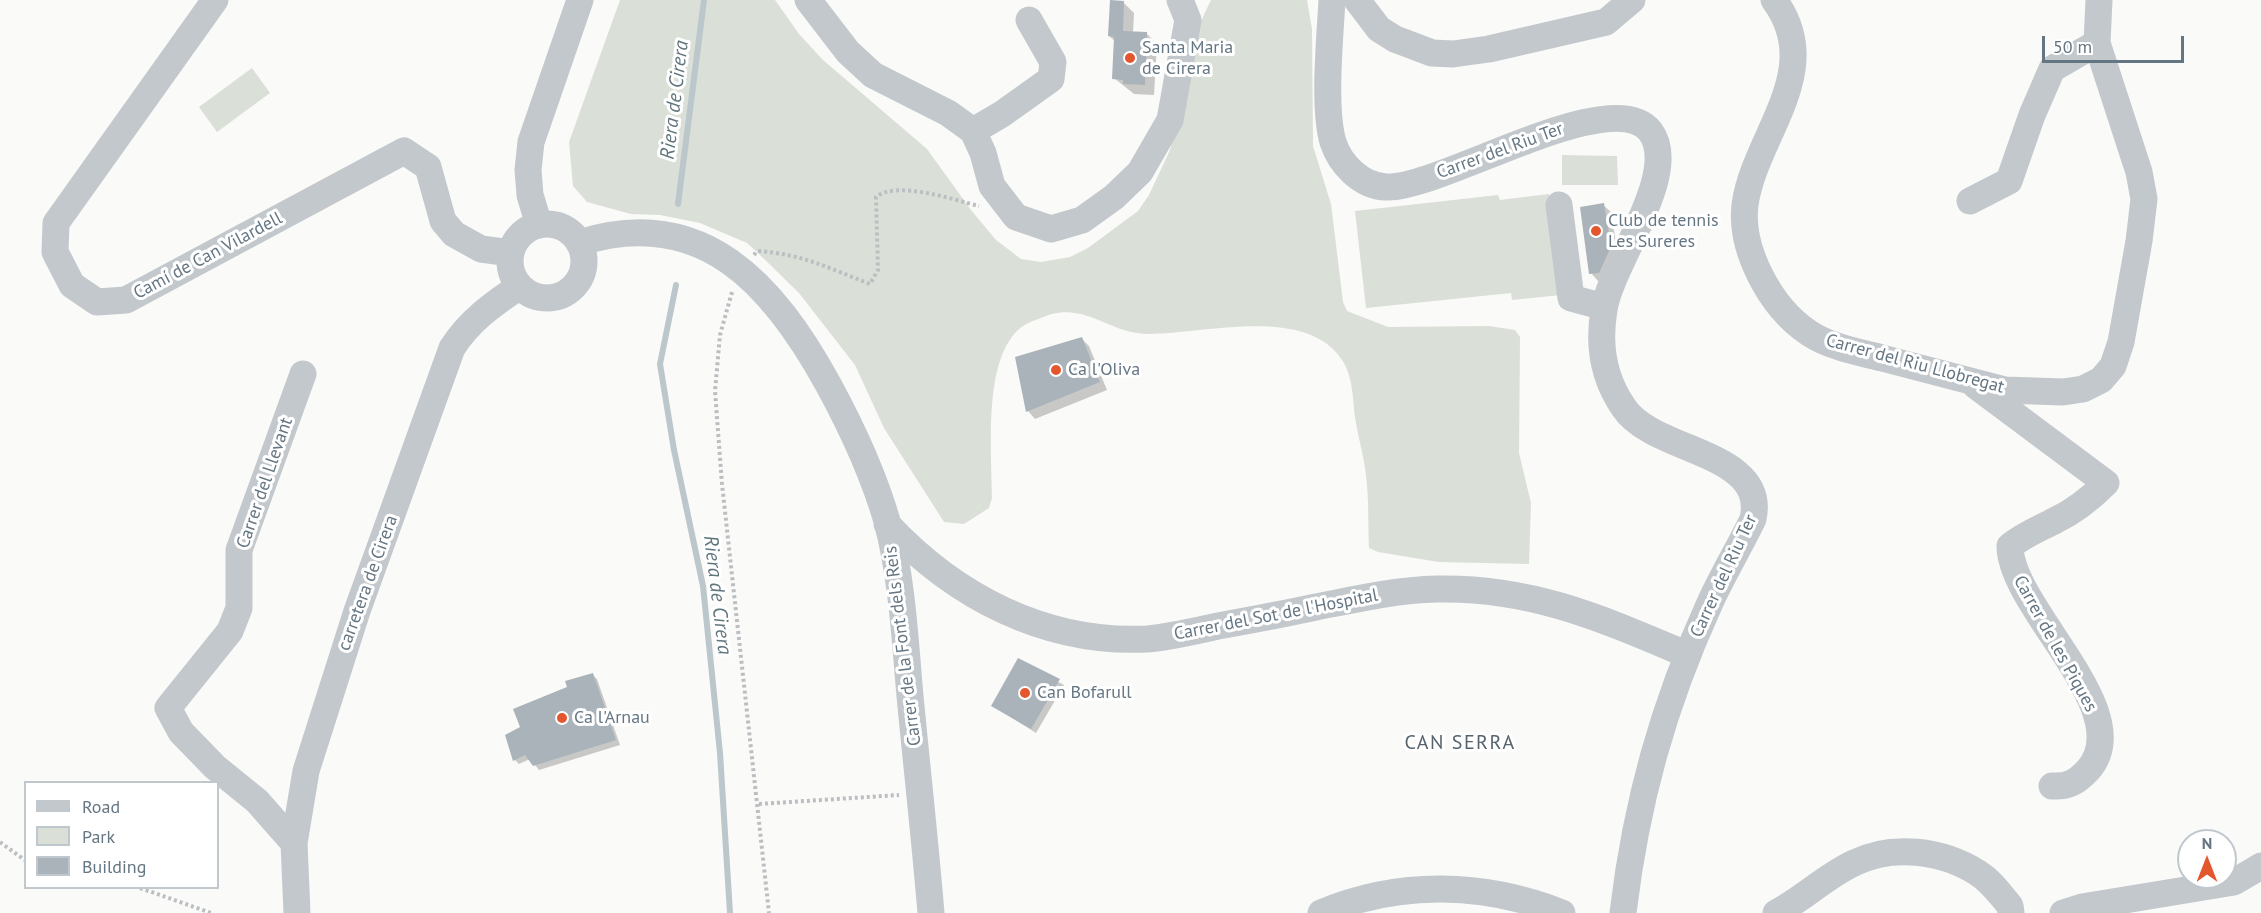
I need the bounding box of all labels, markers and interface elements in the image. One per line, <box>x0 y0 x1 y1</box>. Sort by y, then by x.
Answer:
scale bar <box>2045 24 2188 62</box>
text: 50 m <box>2053 35 2092 58</box>
place label: Santa Maria de Cirera <box>1142 37 1233 80</box>
water label: Riera de Cirera <box>656 39 694 161</box>
marker: Santa Maria de Cirera <box>1123 51 1137 65</box>
street label: Carrer del Riu Ter <box>1434 118 1566 184</box>
street label: Camí de Can Vilardell <box>130 208 286 304</box>
place label: Club de tennis Les Sureres <box>1608 210 1719 252</box>
marker: Club de tennis Les Sureres <box>1589 224 1603 238</box>
street label: Carrer del Riu Llobregat <box>1823 330 2007 398</box>
place label: Ca l'Oliva <box>1068 359 1140 381</box>
marker: Ca l'Oliva <box>1049 363 1063 377</box>
street label: Carrer del Llevant <box>232 415 298 551</box>
street label: Carrer del Riu Ter <box>1686 511 1762 641</box>
street label: carretera de Cirera <box>334 512 402 654</box>
water label: Riera de Cirera <box>698 534 736 656</box>
street label: Carrer de la Font dels Reis <box>880 545 926 747</box>
street label: Carrer de les Piques <box>2009 572 2101 716</box>
street label: Carrer del Sot de l'Hospital <box>1172 585 1380 645</box>
place label: Can Bofarull <box>1037 682 1131 704</box>
marker: Can Bofarull <box>1018 686 1032 700</box>
place label: Ca l'Arnau <box>574 707 650 729</box>
marker: Ca l'Arnau <box>555 711 569 725</box>
district label: CAN SERRA <box>1404 731 1516 755</box>
legend <box>24 781 219 889</box>
text: Road <box>82 795 120 818</box>
text: Park <box>82 825 115 848</box>
north arrow <box>2177 829 2237 889</box>
text: N <box>2202 833 2212 853</box>
text: Building <box>82 855 146 878</box>

